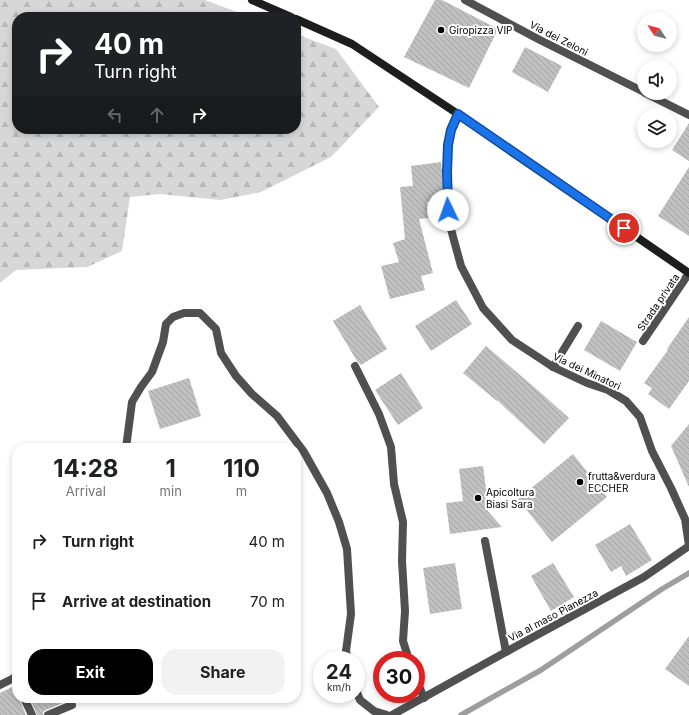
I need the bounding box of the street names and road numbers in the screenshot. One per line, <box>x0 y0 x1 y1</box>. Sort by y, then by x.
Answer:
street label: Via dei Zeloni <box>528 18 590 58</box>
street label: Strada privata <box>635 271 681 333</box>
street label: Via dei Minatori <box>551 350 623 392</box>
street label: Via al maso Pianezza <box>506 586 600 644</box>

